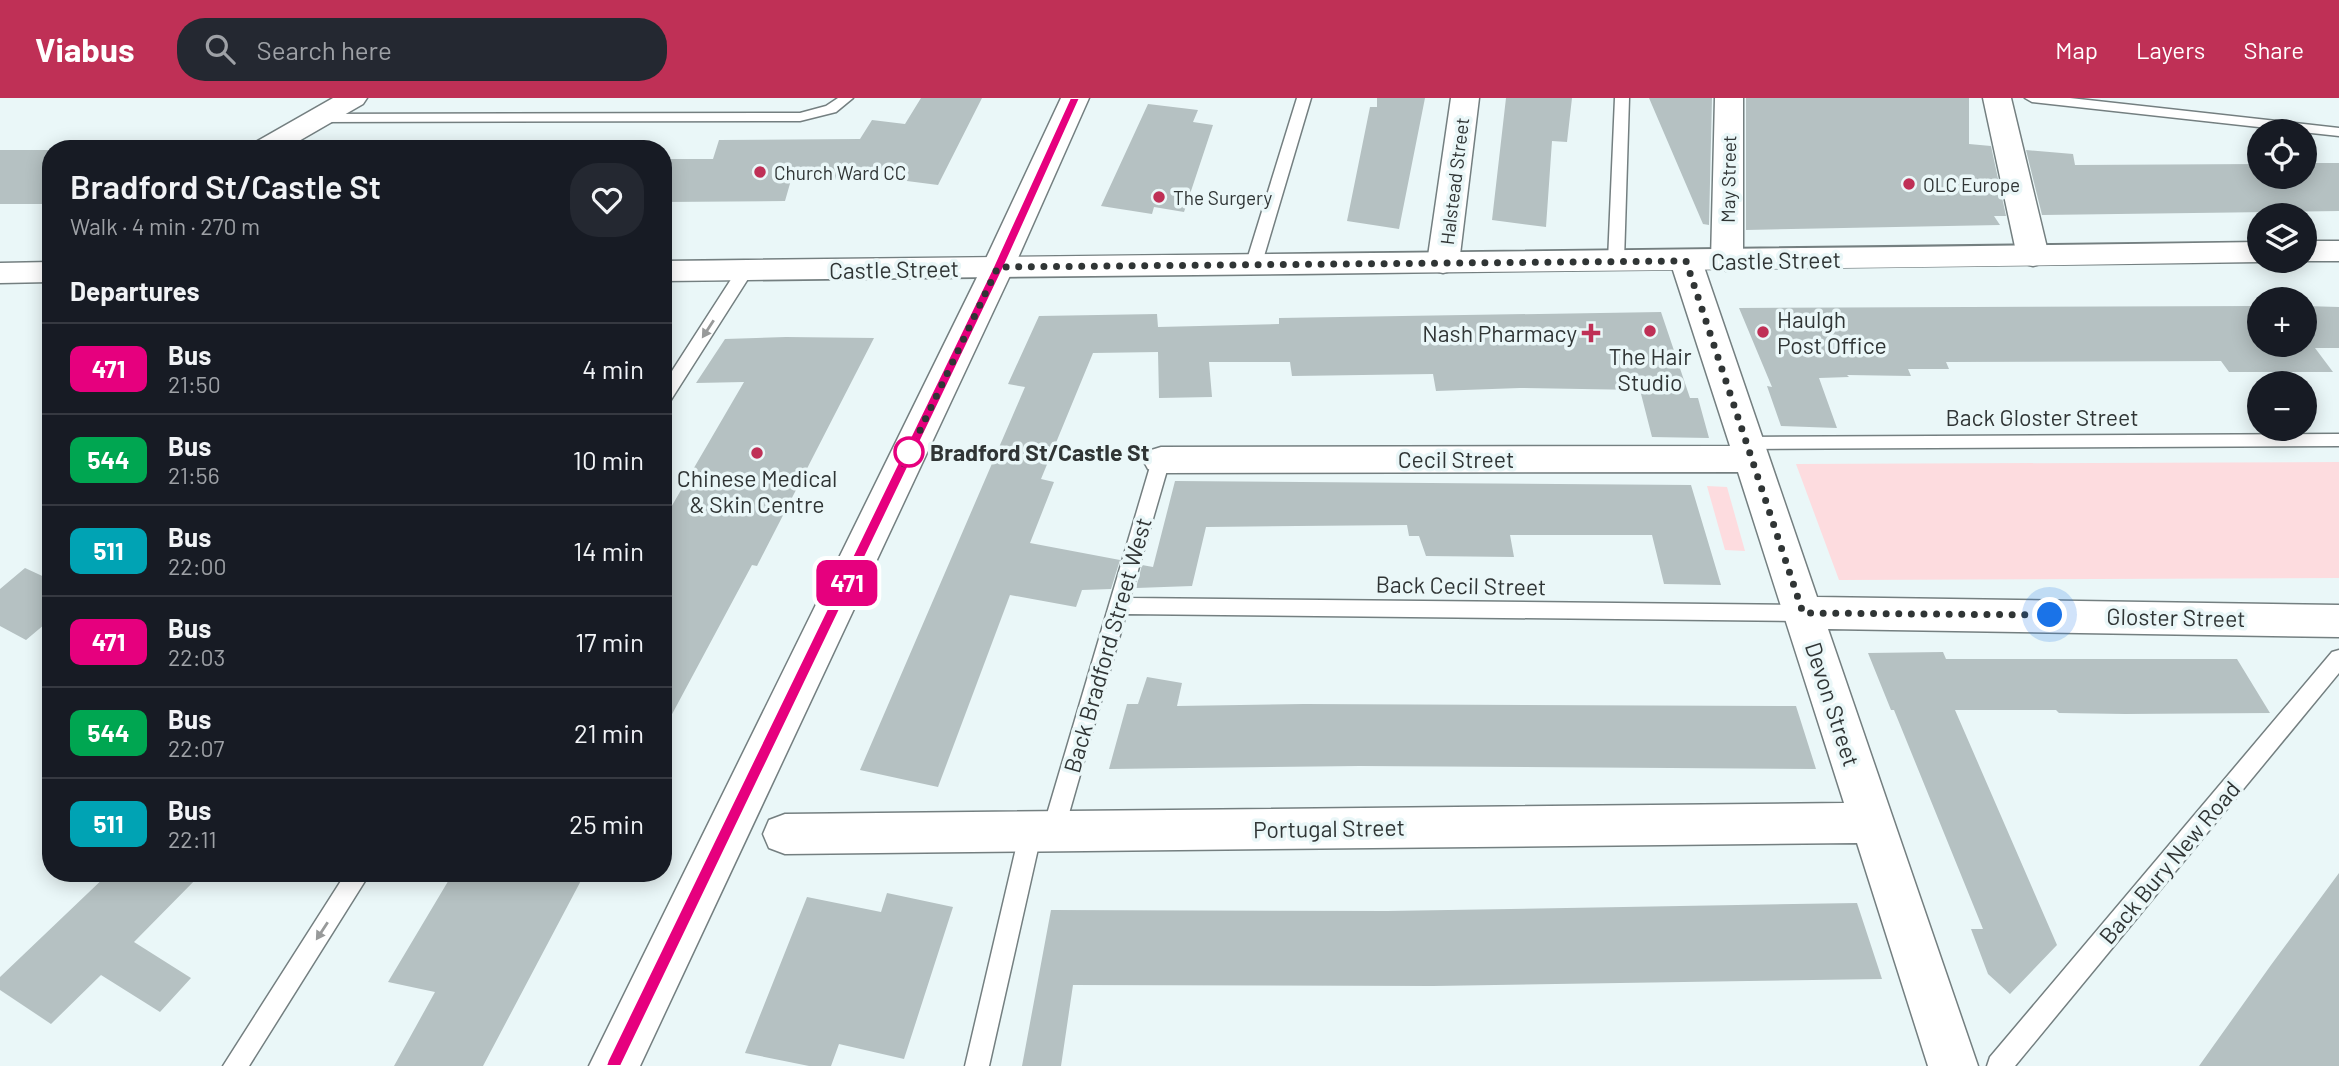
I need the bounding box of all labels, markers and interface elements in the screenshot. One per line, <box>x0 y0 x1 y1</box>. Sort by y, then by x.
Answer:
search box <box>177 18 667 81</box>
text: Viabus <box>35 29 135 69</box>
icon: search <box>201 30 239 68</box>
text: Search here <box>257 34 392 65</box>
text: Map <box>2055 35 2098 64</box>
text: Layers <box>2136 35 2205 64</box>
text: Share <box>2243 35 2304 64</box>
street label: Halstead Street <box>1435 116 1473 246</box>
map controls <box>2247 119 2317 441</box>
button: locate <box>2247 119 2317 189</box>
street label: May Street <box>1716 135 1740 223</box>
place label: Church Ward CC <box>774 161 906 184</box>
button: heart <box>570 163 644 237</box>
marker: Church Ward CC <box>752 164 768 180</box>
text: Bradford St/Castle St <box>70 166 381 206</box>
place label: OLC Europe <box>1923 173 2020 196</box>
marker: OLC Europe <box>1901 176 1917 192</box>
place label: The Surgery <box>1173 186 1273 209</box>
marker: The Surgery <box>1151 189 1167 205</box>
button: layers <box>2247 203 2317 273</box>
text: Walk · 4 min · 270 m <box>70 212 260 240</box>
street label: Castle Street <box>1711 245 1841 275</box>
street label: Castle Street <box>829 254 959 284</box>
text: Departures <box>70 275 200 306</box>
button: + <box>2247 287 2317 357</box>
place label: Haulgh Post Office <box>1777 305 1887 359</box>
one-way arrow <box>702 319 715 338</box>
place label: Nash Pharmacy <box>1422 319 1577 347</box>
marker: The Hair Studio <box>1642 323 1658 339</box>
marker: Haulgh Post Office <box>1755 324 1771 340</box>
marker: Nash Pharmacy <box>1583 325 1599 341</box>
text: Bus <box>168 339 211 370</box>
place label: The Hair Studio <box>1608 342 1692 396</box>
text: 4 min <box>582 353 644 384</box>
text: 471 <box>92 354 125 383</box>
text: 21:50 <box>168 370 221 398</box>
button: − <box>2247 371 2317 441</box>
street label: Back Gloster Street <box>1945 403 2139 431</box>
text: Bus <box>168 430 211 461</box>
marker: Bradford St/Castle St <box>894 437 924 467</box>
place label: Bradford St/Castle St <box>930 438 1150 466</box>
text: 10 min <box>573 444 644 475</box>
text: 544 <box>88 445 129 474</box>
marker: Chinese Medical & Skin Centre <box>749 445 765 461</box>
street label: Cecil Street <box>1398 445 1514 473</box>
text: 21:56 <box>168 461 220 489</box>
place label: Chinese Medical & Skin Centre <box>677 464 837 518</box>
street label: Back Bradford Street West <box>1057 514 1157 776</box>
text: Bus <box>168 521 211 552</box>
text: 14 min <box>573 535 644 566</box>
text: 511 <box>94 536 123 565</box>
text: 22:00 <box>168 552 226 580</box>
line badge: 471 <box>807 560 887 606</box>
text: 471 <box>830 568 864 597</box>
street label: Back Cecil Street <box>1375 570 1547 600</box>
your location <box>2032 597 2067 632</box>
street label: Gloster Street <box>2106 602 2246 632</box>
text: Bus <box>168 612 211 643</box>
text: 17 min <box>575 626 644 657</box>
text: 471 <box>92 627 125 656</box>
street label: Devon Street <box>1800 638 1866 770</box>
text: 22:03 <box>168 643 225 671</box>
text: Bus <box>168 703 211 734</box>
text: 21 min <box>574 717 644 748</box>
text: 544 <box>88 718 129 747</box>
text: 22:07 <box>168 734 224 762</box>
street label: Back Bury New Road <box>2093 775 2245 949</box>
text: Bus <box>168 794 211 825</box>
text: 25 min <box>569 808 644 839</box>
text: 511 <box>94 809 123 838</box>
street label: Portugal Street <box>1253 813 1405 843</box>
text: 22:11 <box>168 825 217 853</box>
one-way arrow <box>315 921 328 940</box>

